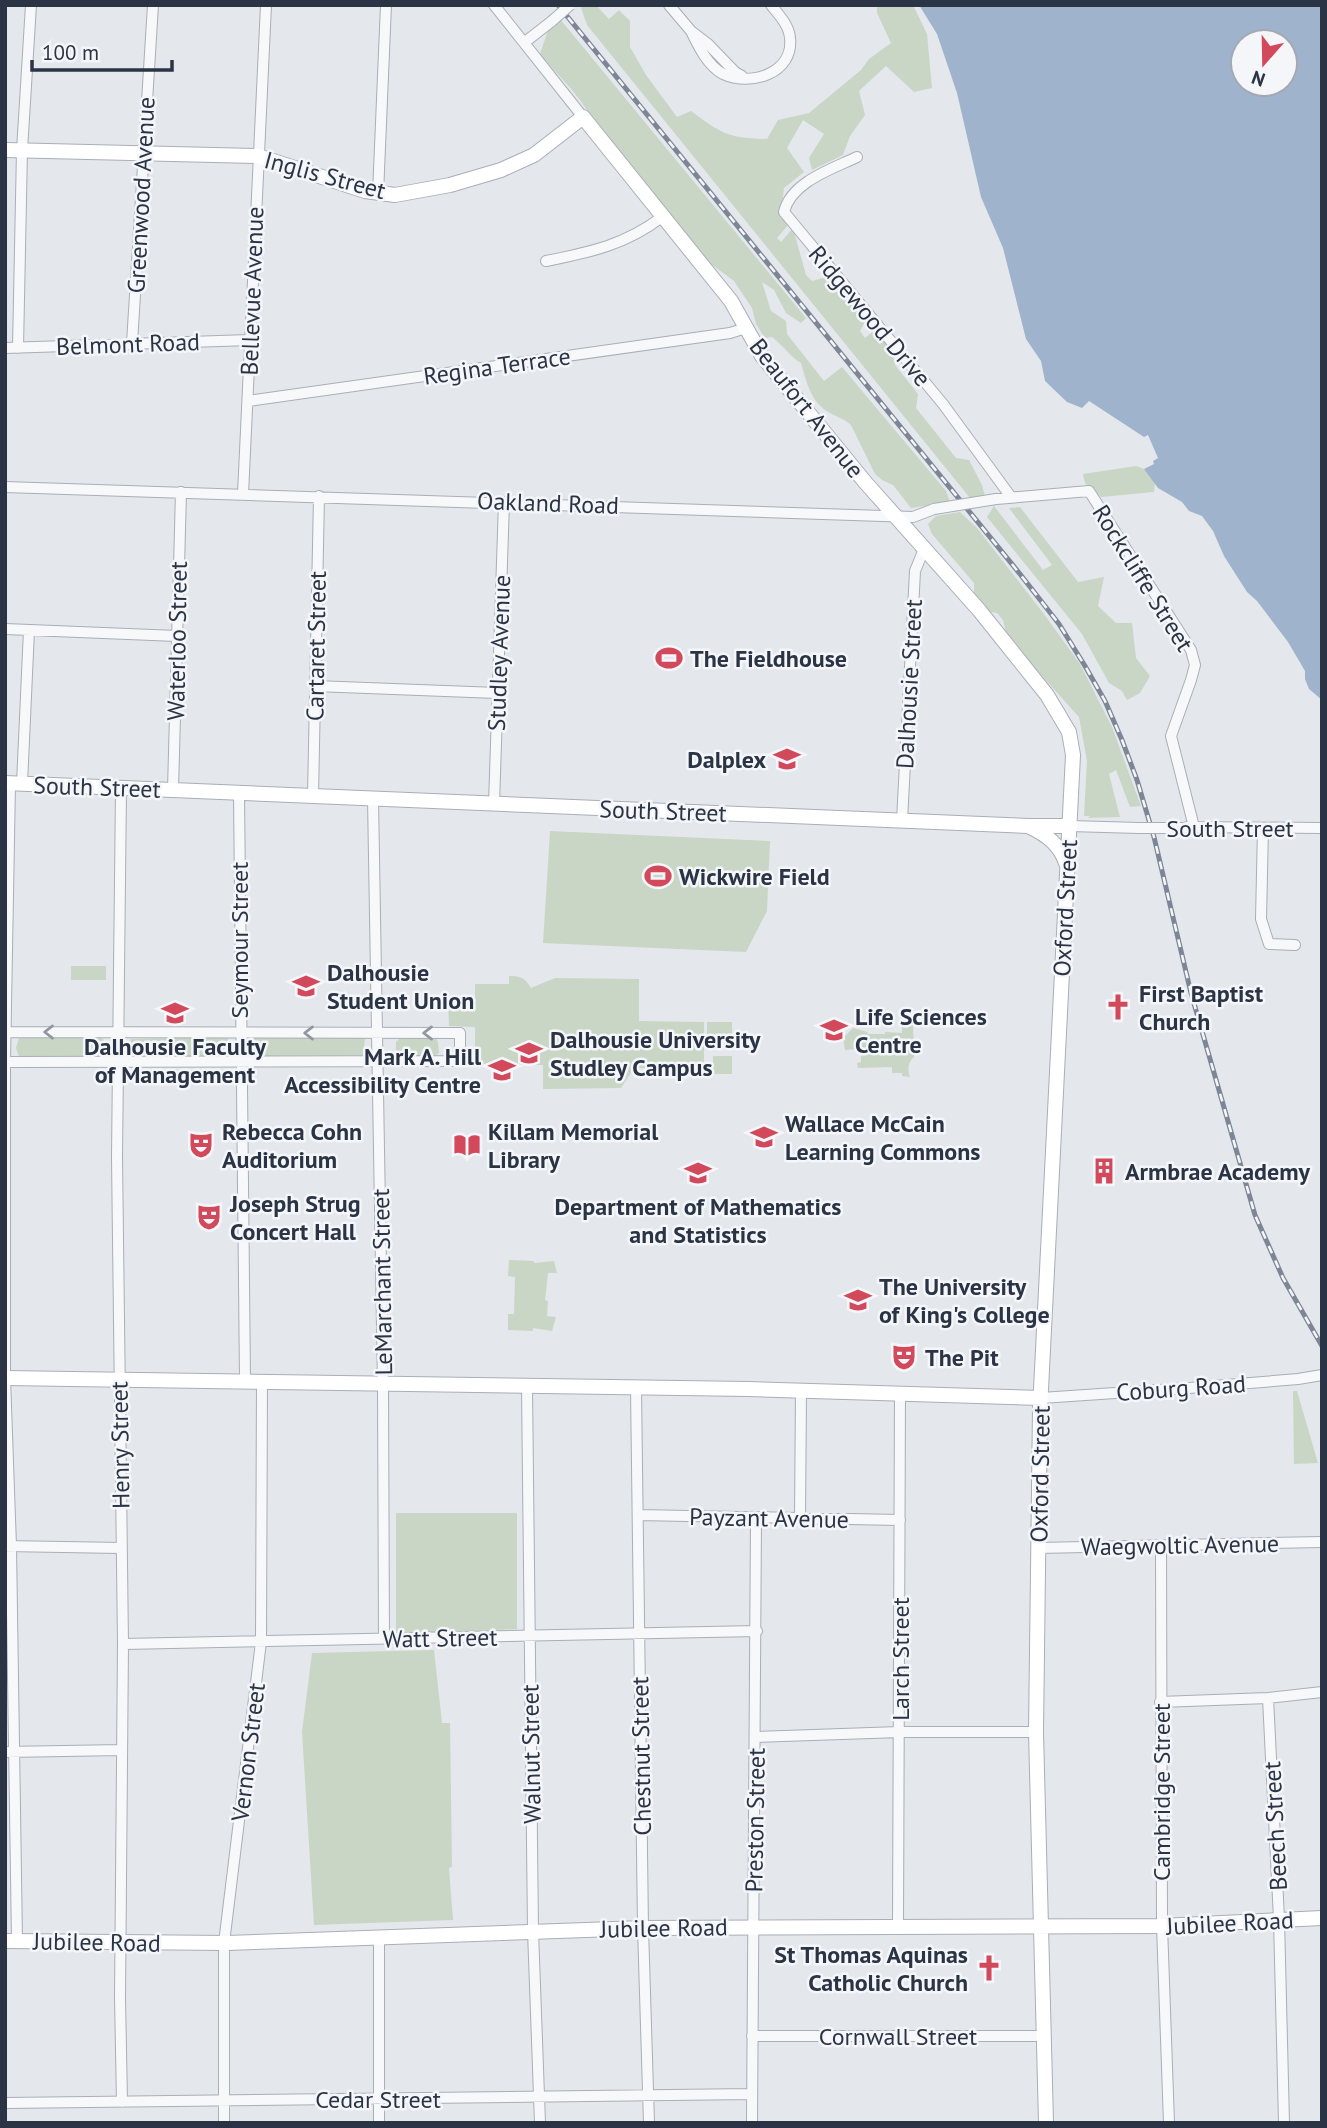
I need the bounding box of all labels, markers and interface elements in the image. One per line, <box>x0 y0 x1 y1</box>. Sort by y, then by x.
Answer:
scale bar <box>32 28 172 72</box>
north arrow <box>1229 28 1299 98</box>
text: 100 m <box>42 39 99 66</box>
text: N <box>1248 66 1268 92</box>
street label: Greenwood Avenue <box>120 96 162 294</box>
street label: Inglis Street <box>261 144 389 206</box>
street label: Bellevue Avenue <box>234 206 270 376</box>
street label: Ridgewood Drive <box>802 239 938 393</box>
street label: Belmont Road <box>55 326 201 362</box>
street label: Beaufort Avenue <box>743 332 871 484</box>
street label: Regina Terrace <box>421 340 573 392</box>
street label: Oakland Road <box>477 485 619 521</box>
street label: Rockcliffe Street <box>1086 499 1200 657</box>
street label: Waterloo Street <box>160 561 194 721</box>
street label: Cartaret Street <box>299 571 333 721</box>
street label: Studley Avenue <box>481 574 517 732</box>
street label: Dalhousie Street <box>889 598 929 770</box>
sports icon: The Fieldhouse <box>654 643 684 673</box>
place label: The Fieldhouse <box>690 643 847 674</box>
place label: Dalplex <box>687 744 766 775</box>
school or university icon: Dalplex <box>772 744 802 774</box>
street label: South Street <box>33 769 161 805</box>
street label: South Street <box>599 793 727 829</box>
street label: South Street <box>1166 813 1294 844</box>
street label: Oxford Street <box>1046 839 1084 977</box>
sports icon: Wickwire Field <box>643 861 673 891</box>
place label: Wickwire Field <box>679 861 830 892</box>
street label: Seymour Street <box>224 862 255 1018</box>
place label: Dalhousie Student Union <box>327 957 474 1016</box>
school or university icon: Dalhousie Student Union <box>291 971 321 1001</box>
place label: First Baptist Church <box>1139 978 1264 1037</box>
church icon: First Baptist Church <box>1103 992 1133 1022</box>
school or university icon: Dalhousie Faculty of Management <box>160 998 190 1028</box>
place label: Life Sciences Centre <box>855 1001 987 1060</box>
school or university icon: Life Sciences Centre <box>819 1015 849 1045</box>
one-way arrow <box>43 1024 54 1040</box>
place label: Dalhousie University Studley Campus <box>550 1024 761 1083</box>
one-way arrow <box>304 1025 314 1041</box>
one-way arrow <box>422 1025 432 1041</box>
place label: Dalhousie Faculty of Management <box>84 1031 267 1090</box>
school or university icon: Dalhousie University Studley Campus <box>514 1038 544 1068</box>
place label: Mark A. Hill Accessibility Centre <box>284 1041 482 1100</box>
school or university icon: Mark A. Hill Accessibility Centre <box>487 1055 517 1085</box>
place label: Wallace McCain Learning Commons <box>785 1108 980 1167</box>
place label: Rebecca Cohn Auditorium <box>222 1116 362 1175</box>
place label: Killam Memorial Library <box>488 1116 659 1175</box>
school or university icon: Wallace McCain Learning Commons <box>749 1122 779 1152</box>
theatre icon: Rebecca Cohn Auditorium <box>186 1130 216 1160</box>
library icon: Killam Memorial Library <box>452 1130 482 1160</box>
building icon: Armbrae Academy <box>1089 1156 1119 1186</box>
place label: Armbrae Academy <box>1125 1156 1311 1187</box>
school or university icon: Department of Mathematics and Statistics <box>683 1158 713 1188</box>
place label: Joseph Strug Concert Hall <box>229 1188 361 1247</box>
street label: LeMarchant Street <box>365 1188 399 1376</box>
place label: Department of Mathematics and Statistics <box>555 1191 841 1250</box>
theatre icon: Joseph Strug Concert Hall <box>194 1202 224 1232</box>
place label: The University of King's College <box>879 1271 1050 1330</box>
school or university icon: The University of King's College <box>843 1285 873 1315</box>
theatre icon: The Pit <box>889 1342 919 1372</box>
place label: The Pit <box>925 1342 999 1373</box>
street label: Coburg Road <box>1115 1368 1247 1408</box>
street label: Henry Street <box>103 1381 137 1509</box>
street label: Oxford Street <box>1023 1405 1057 1543</box>
street label: Payzant Avenue <box>689 1501 849 1535</box>
street label: Waegwoltic Avenue <box>1081 1528 1279 1562</box>
street label: Larch Street <box>885 1597 916 1721</box>
street label: Watt Street <box>382 1622 498 1654</box>
street label: Chestnut Street <box>624 1676 658 1836</box>
street label: Vernon Street <box>224 1681 272 1824</box>
street label: Walnut Street <box>514 1684 548 1824</box>
street label: Cambridge Street <box>1146 1703 1177 1881</box>
street label: Preston Street <box>738 1747 772 1893</box>
street label: Beech Street <box>1256 1761 1294 1891</box>
street label: Jubilee Road <box>1164 1904 1295 1942</box>
street label: Jubilee Road <box>599 1911 728 1945</box>
street label: Jubilee Road <box>32 1925 161 1959</box>
place label: St Thomas Aquinas Catholic Church <box>774 1939 968 1998</box>
church icon: St Thomas Aquinas Catholic Church <box>974 1953 1004 1983</box>
street label: Cornwall Street <box>819 2021 977 2052</box>
street label: Cedar Street <box>315 2084 441 2115</box>

